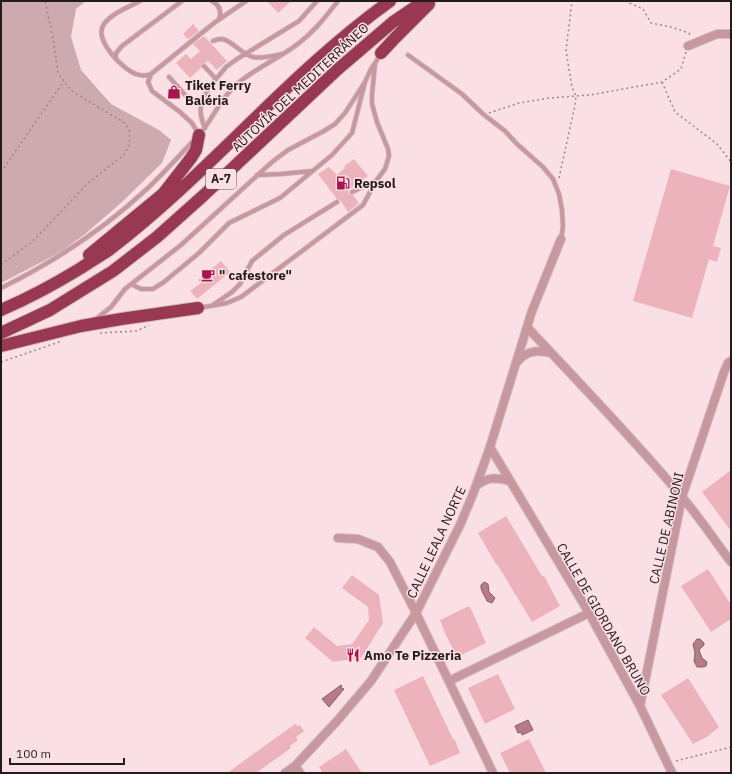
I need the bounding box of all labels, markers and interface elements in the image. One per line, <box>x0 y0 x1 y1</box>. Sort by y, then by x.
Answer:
street label: AUTOVÍA DEL MEDITERRÁNEO <box>228 19 373 155</box>
place label: Tiket Ferry Baléria <box>185 77 251 109</box>
shop icon: Tiket Ferry Baléria <box>166 84 182 100</box>
road number: A-7 <box>206 169 236 189</box>
fuel station icon: Repsol <box>335 175 351 191</box>
place label: Repsol <box>354 175 396 192</box>
cafe icon: " cafestore" <box>200 267 216 283</box>
place label: " cafestore" <box>219 267 292 284</box>
street label: CALLE DE ABINONI <box>645 471 688 586</box>
street label: CALLE LEALA NORTE <box>403 483 470 601</box>
street label: CALLE DE GIORDANO BRUNO <box>553 540 654 699</box>
restaurant icon: Amo Te Pizzeria <box>345 647 361 663</box>
place label: Amo Te Pizzeria <box>364 647 461 664</box>
scale bar <box>10 740 124 766</box>
text: 100 m <box>16 746 51 761</box>

